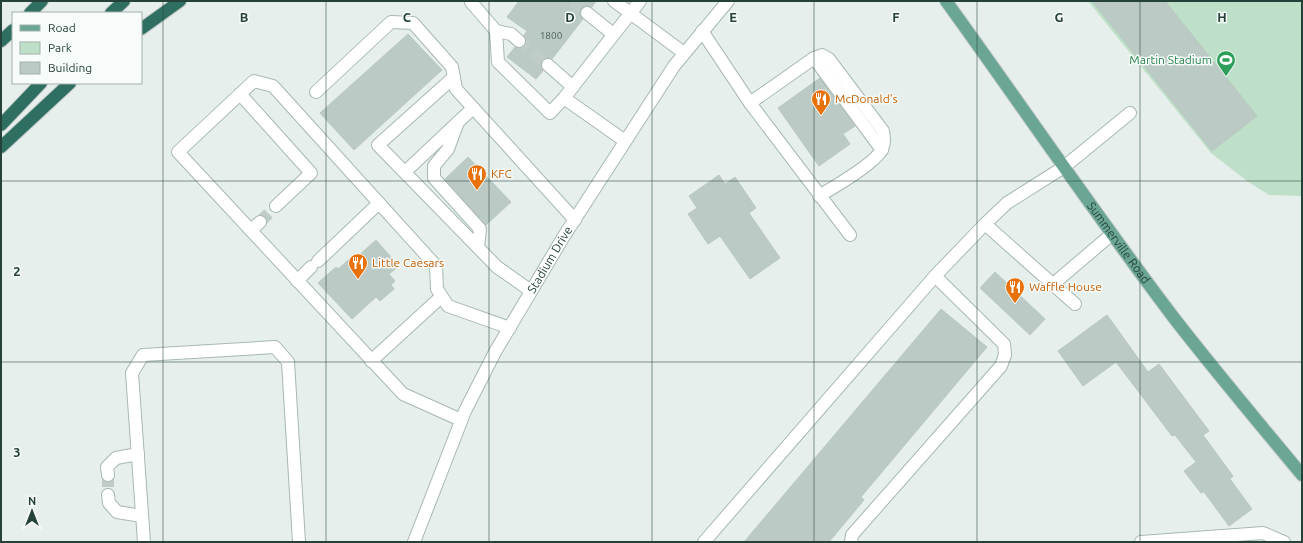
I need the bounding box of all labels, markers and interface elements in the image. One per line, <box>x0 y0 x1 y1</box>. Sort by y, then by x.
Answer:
text: B <box>240 10 249 24</box>
text: C <box>403 10 412 24</box>
text: D <box>565 10 575 24</box>
text: E <box>729 10 737 24</box>
text: F <box>892 10 900 24</box>
text: G <box>1055 10 1064 24</box>
text: H <box>1217 10 1227 24</box>
legend <box>12 12 142 84</box>
text: Road <box>48 21 76 34</box>
house number: 1800 <box>540 30 563 41</box>
text: Park <box>48 41 72 54</box>
sports icon: Martin Stadium <box>1215 49 1237 77</box>
place label: Martin Stadium <box>1129 53 1212 66</box>
text: Building <box>48 61 92 74</box>
restaurant icon: McDonald's <box>810 88 832 116</box>
place label: McDonald's <box>835 92 898 105</box>
restaurant icon: KFC <box>466 163 488 191</box>
place label: KFC <box>491 167 513 180</box>
street label: Summerville Road <box>1085 199 1153 286</box>
street label: Stadium Drive <box>525 224 574 295</box>
restaurant icon: Little Caesars <box>347 252 369 280</box>
place label: Little Caesars <box>372 256 444 269</box>
text: 2 <box>13 264 21 278</box>
restaurant icon: Waffle House <box>1004 276 1026 304</box>
place label: Waffle House <box>1029 280 1102 293</box>
text: 3 <box>13 445 21 459</box>
north arrow <box>12 491 52 531</box>
text: N <box>28 495 36 507</box>

